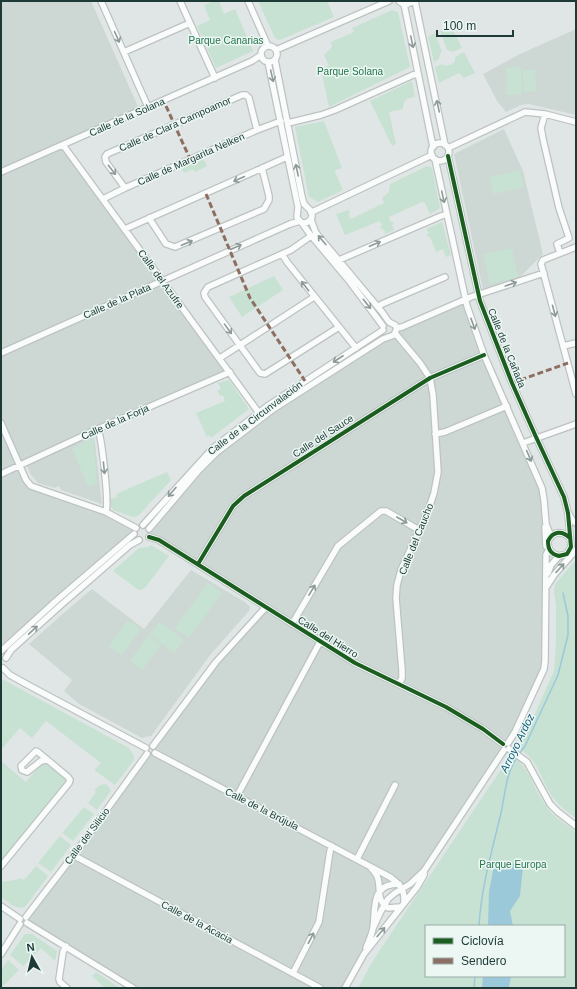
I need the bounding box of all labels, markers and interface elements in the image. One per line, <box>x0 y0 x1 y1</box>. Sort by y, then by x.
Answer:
scale bar <box>437 12 513 38</box>
text: 100 m <box>443 19 476 33</box>
one-way arrow <box>114 30 121 42</box>
park label: Parque Canarias <box>188 35 264 46</box>
one-way arrow <box>408 35 416 48</box>
park label: Parque Solana <box>317 66 384 77</box>
one-way arrow <box>268 69 276 82</box>
street label: Calle de Clara Campoamor <box>117 94 233 154</box>
street label: Calle de la Solana <box>88 95 167 139</box>
one-way arrow <box>433 100 441 113</box>
street label: Calle de Margarita Nelken <box>136 130 246 188</box>
one-way arrow <box>108 164 116 175</box>
one-way arrow <box>293 164 301 177</box>
one-way arrow <box>233 176 245 183</box>
one-way arrow <box>440 190 448 203</box>
one-way arrow <box>318 234 327 245</box>
one-way arrow <box>180 238 192 246</box>
one-way arrow <box>368 240 380 247</box>
one-way arrow <box>230 243 242 250</box>
street label: Calle del Azufre <box>136 247 186 311</box>
one-way arrow <box>301 280 310 291</box>
one-way arrow <box>504 280 517 287</box>
street label: Calle de la Plata <box>81 281 153 321</box>
one-way arrow <box>363 298 371 309</box>
one-way arrow <box>551 304 558 317</box>
street label: Calle de la Cañada <box>486 307 528 390</box>
one-way arrow <box>470 317 477 330</box>
one-way arrow <box>224 323 232 334</box>
one-way arrow <box>333 355 344 363</box>
street label: Calle de la Circunvalación <box>206 379 304 457</box>
street label: Calle de la Forja <box>80 402 151 442</box>
street label: Calle del Sauce <box>291 412 356 460</box>
one-way arrow <box>525 450 533 462</box>
one-way arrow <box>100 461 107 474</box>
one-way arrow <box>168 487 177 498</box>
street label: Calle del Caucho <box>397 501 436 576</box>
one-way arrow <box>396 516 408 524</box>
one-way arrow <box>555 563 565 573</box>
one-way arrow <box>308 584 316 596</box>
street label: Calle del Hierro <box>296 614 361 660</box>
one-way arrow <box>28 625 38 634</box>
water label: Arroyo Ardoz <box>497 711 537 775</box>
street label: Calle de la Brújula <box>223 786 301 833</box>
street label: Calle del Silicio <box>62 805 112 866</box>
park label: Parque Europa <box>479 859 547 870</box>
street label: Calle de la Acacia <box>159 898 235 946</box>
legend <box>425 925 565 977</box>
one-way arrow <box>377 927 386 937</box>
one-way arrow <box>308 933 315 945</box>
text: Ciclovía <box>461 934 504 948</box>
north arrow <box>12 937 52 977</box>
text: N <box>26 941 35 954</box>
text: Sendero <box>461 954 507 968</box>

